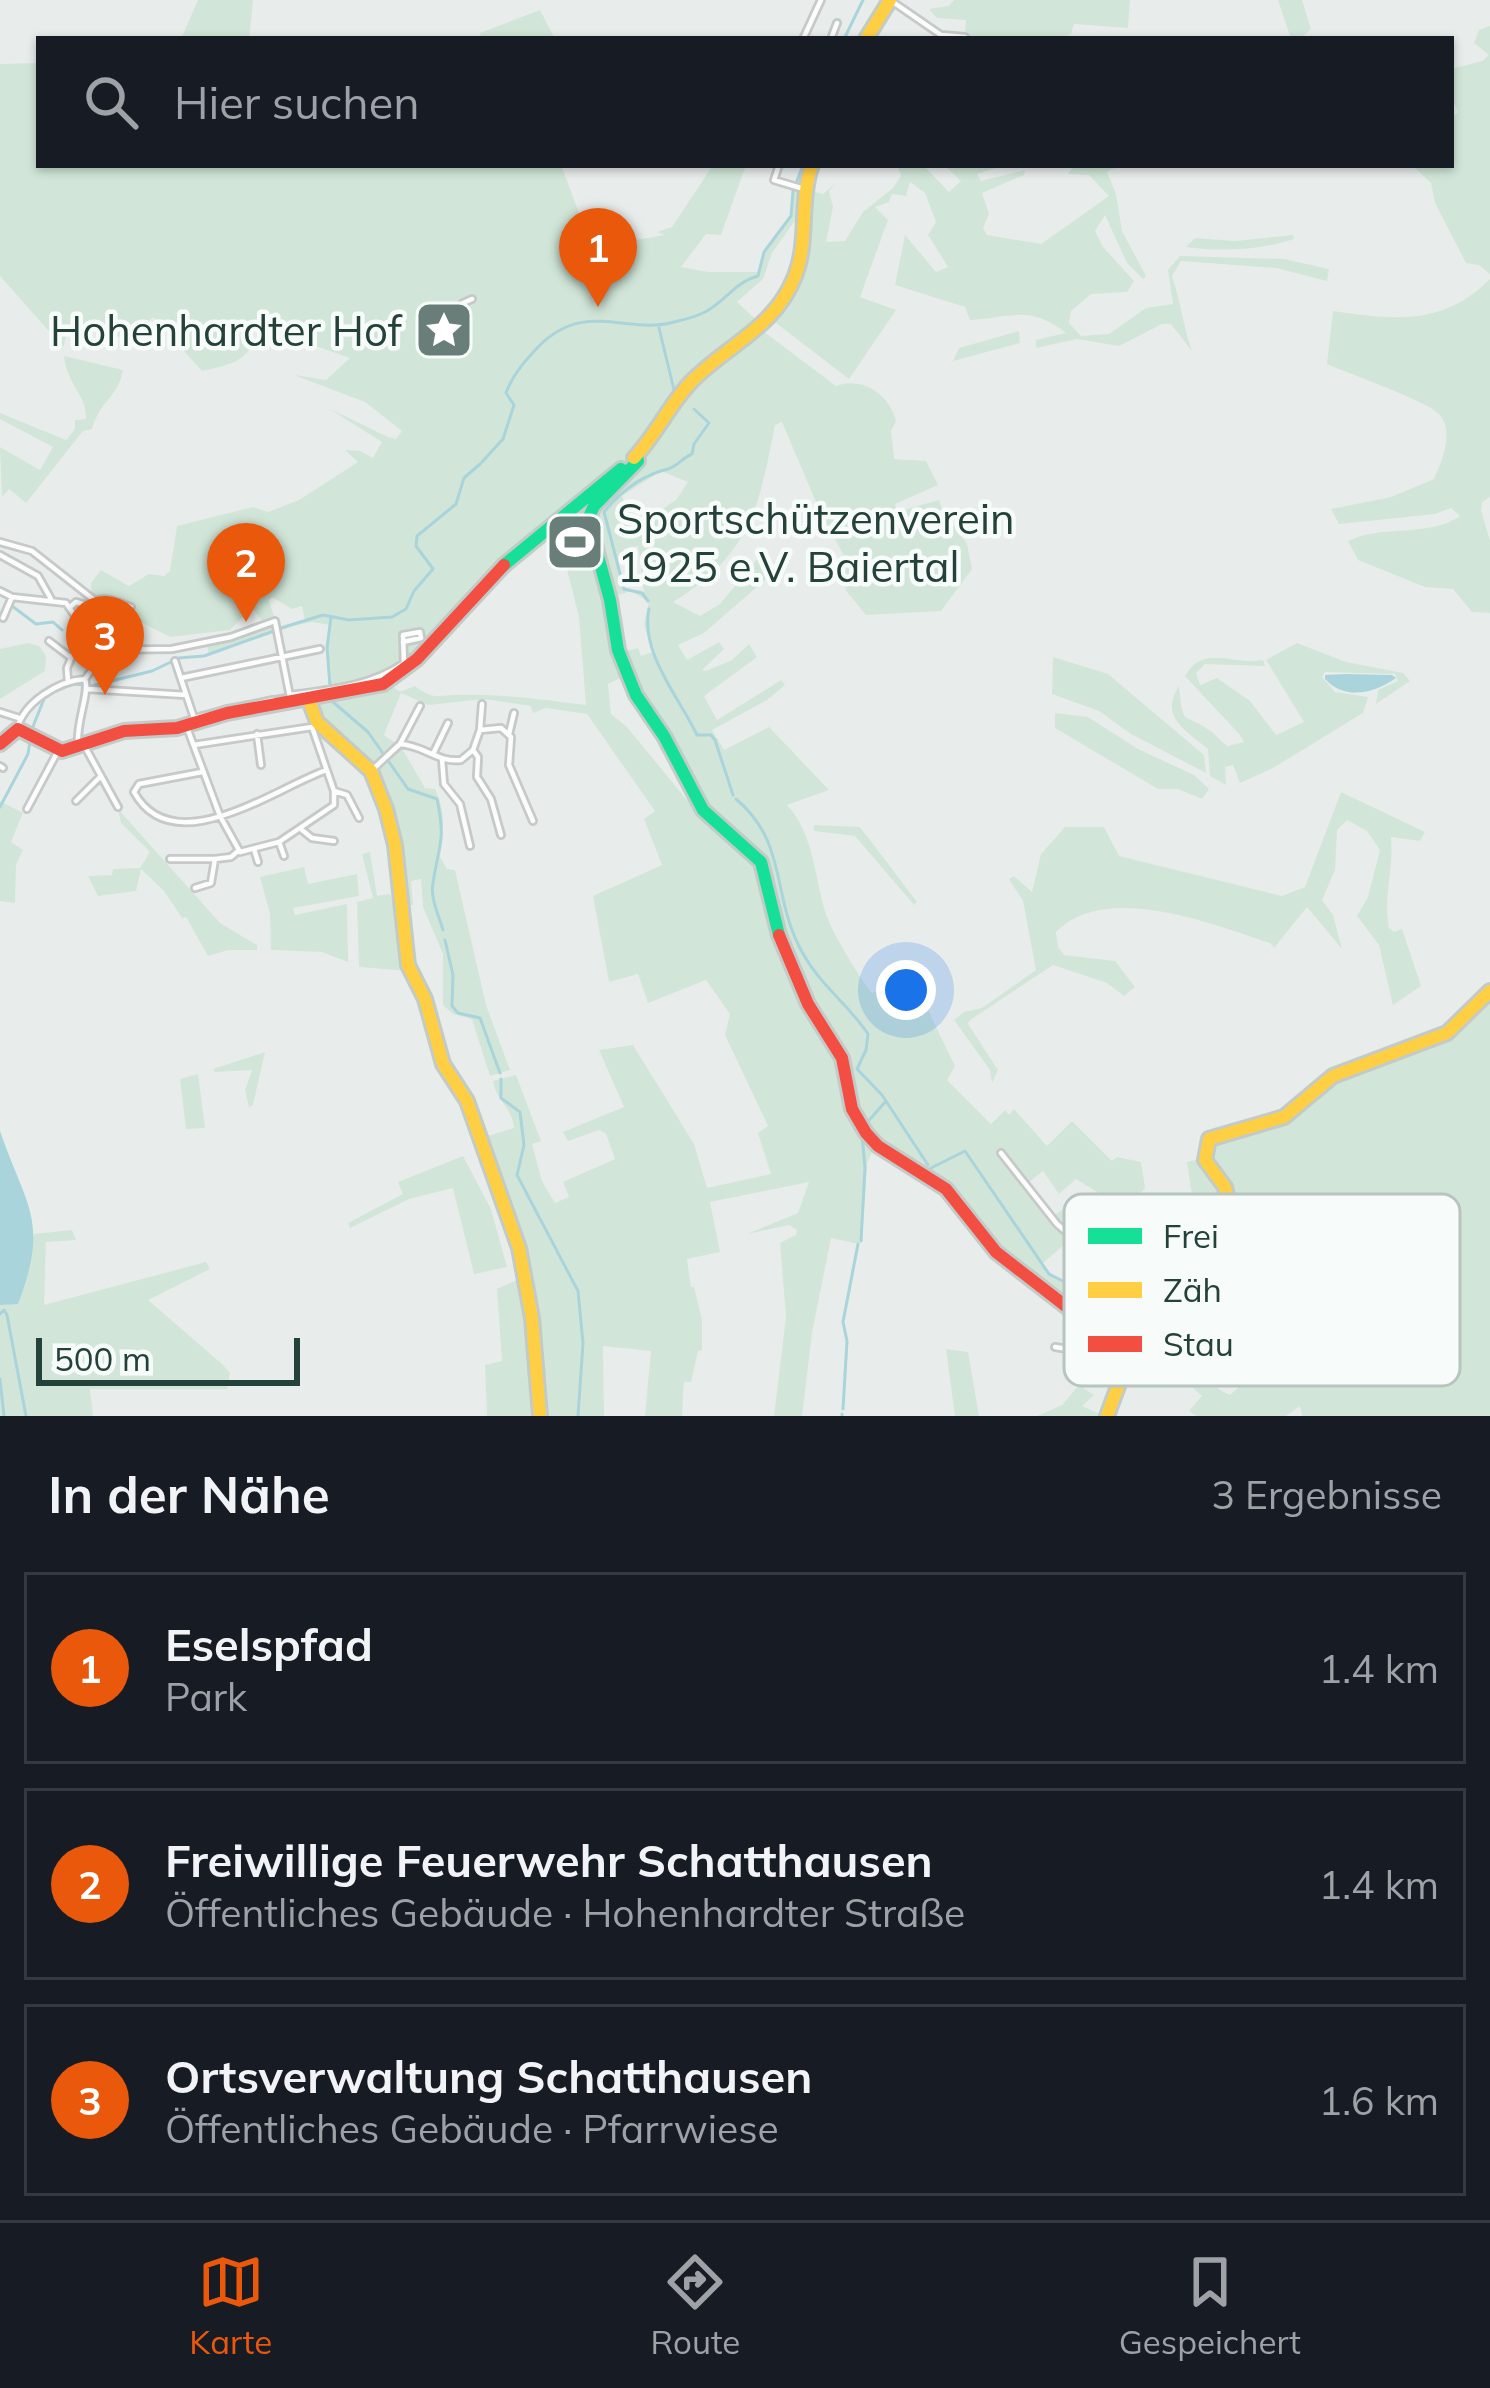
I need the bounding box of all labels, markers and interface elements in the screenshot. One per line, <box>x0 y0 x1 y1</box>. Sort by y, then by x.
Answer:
search box <box>36 36 1454 168</box>
icon: search <box>78 69 144 135</box>
text: Hier suchen <box>174 74 420 130</box>
pin: 1 <box>559 208 637 307</box>
place icon: Hohenhardter Hof <box>413 299 475 361</box>
place label: Hohenhardter Hof <box>50 304 403 357</box>
place label: Sportschützenverein 1925 e.V. Baiertal <box>617 492 1015 593</box>
sports icon: Sportschützenverein 1925 e.V. Baiertal <box>544 511 606 573</box>
pin: 2 <box>207 523 285 622</box>
pin: 3 <box>66 596 144 695</box>
your location <box>876 960 936 1020</box>
legend <box>1064 1194 1460 1386</box>
text: Frei <box>1163 1215 1219 1256</box>
text: Zäh <box>1163 1269 1222 1310</box>
text: Stau <box>1163 1323 1234 1364</box>
scale bar <box>36 1332 300 1385</box>
text: 500 m <box>54 1338 151 1379</box>
text: In der Nähe <box>48 1462 330 1526</box>
text: 3 Ergebnisse <box>1211 1470 1442 1519</box>
text: Eselspfad <box>165 1616 373 1672</box>
text: 1 <box>78 1644 102 1693</box>
text: 1.4 km <box>1319 1644 1439 1693</box>
text: Park <box>165 1672 247 1721</box>
text: Freiwillige Feuerwehr Schatthausen <box>165 1832 933 1888</box>
text: 2 <box>78 1860 102 1909</box>
text: 1.4 km <box>1319 1860 1439 1909</box>
text: Öffentliches Gebäude · Hohenhardter Straße <box>165 1888 965 1937</box>
text: Ortsverwaltung Schatthausen <box>165 2048 812 2104</box>
text: 3 <box>78 2076 102 2125</box>
text: 1.6 km <box>1319 2076 1439 2125</box>
text: Öffentliches Gebäude · Pfarrwiese <box>165 2104 779 2153</box>
tab: Karte <box>189 2249 272 2362</box>
tab: Route <box>651 2249 740 2362</box>
tab: Gespeichert <box>1119 2249 1301 2362</box>

